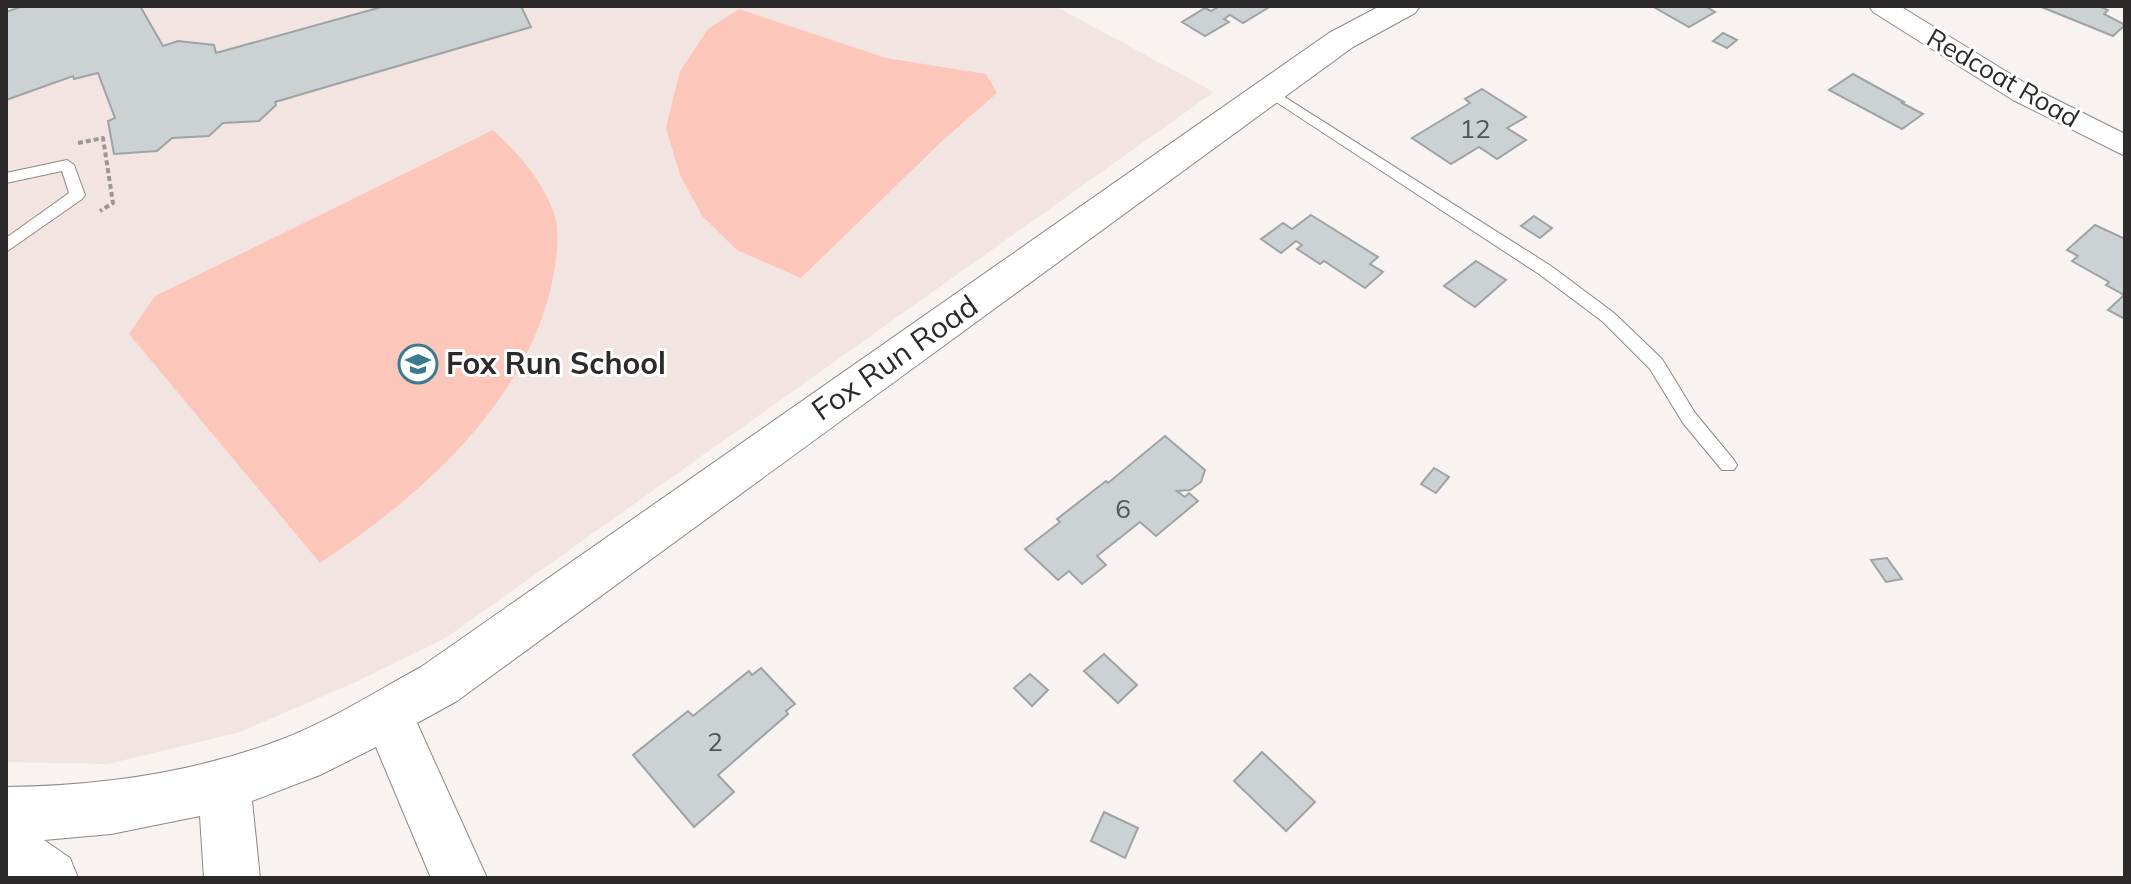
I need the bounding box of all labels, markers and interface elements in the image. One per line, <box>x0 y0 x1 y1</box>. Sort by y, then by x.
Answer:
street label: Redcoat Road <box>1921 21 2085 134</box>
house number: 12 <box>1459 112 1491 145</box>
street label: Fox Run Road <box>804 286 985 428</box>
school or university icon: Fox Run School <box>397 343 439 385</box>
place label: Fox Run School <box>446 344 666 382</box>
house number: 6 <box>1115 492 1131 525</box>
house number: 2 <box>707 725 723 758</box>

